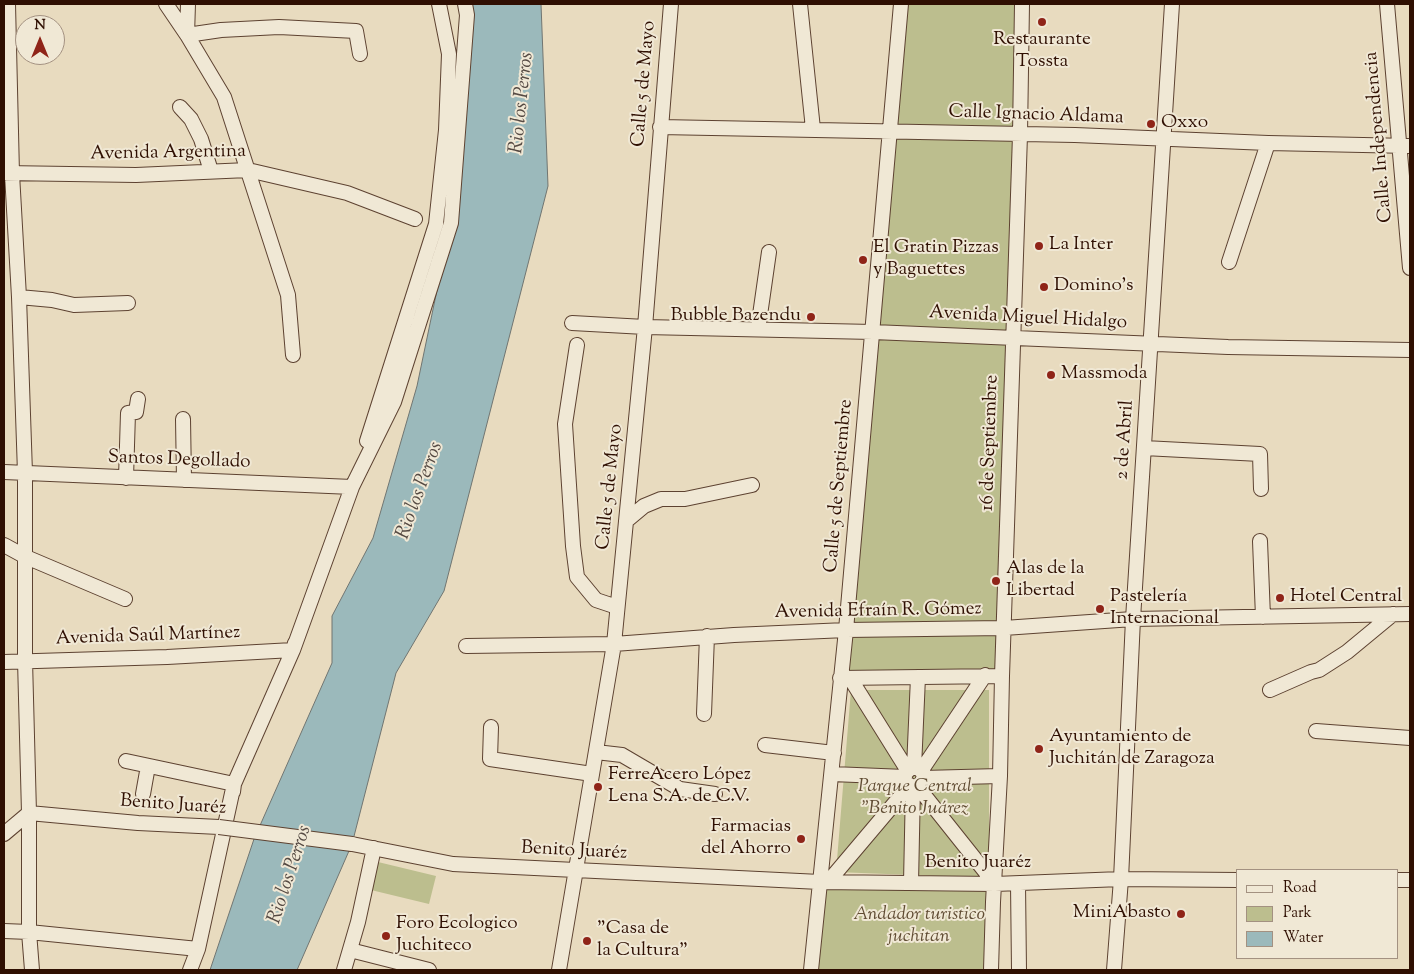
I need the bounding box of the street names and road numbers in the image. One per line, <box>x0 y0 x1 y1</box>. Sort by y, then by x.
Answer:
street label: Calle 5 de Mayo <box>628 20 662 148</box>
street label: Calle. Independencia <box>1361 51 1399 223</box>
street label: Calle Ignacio Aldama <box>948 102 1124 130</box>
street label: Avenida Argentina <box>90 141 246 167</box>
street label: Avenida Miguel Hidalgo <box>928 302 1128 336</box>
street label: 16 de Septiembre <box>977 374 1005 512</box>
street label: Calle 5 de Septiembre <box>821 398 859 574</box>
street label: 2 de Abril <box>1112 399 1140 481</box>
street label: Calle 5 de Mayo <box>593 423 629 551</box>
street label: Santos Degollado <box>107 447 251 475</box>
street label: Avenida Efraín R. Gómez <box>774 599 982 625</box>
street label: Avenida Saúl Martínez <box>55 622 241 652</box>
street label: Benito Juaréz <box>119 791 227 821</box>
street label: Benito Juaréz <box>520 838 628 866</box>
street label: Benito Juaréz <box>925 853 1031 875</box>

